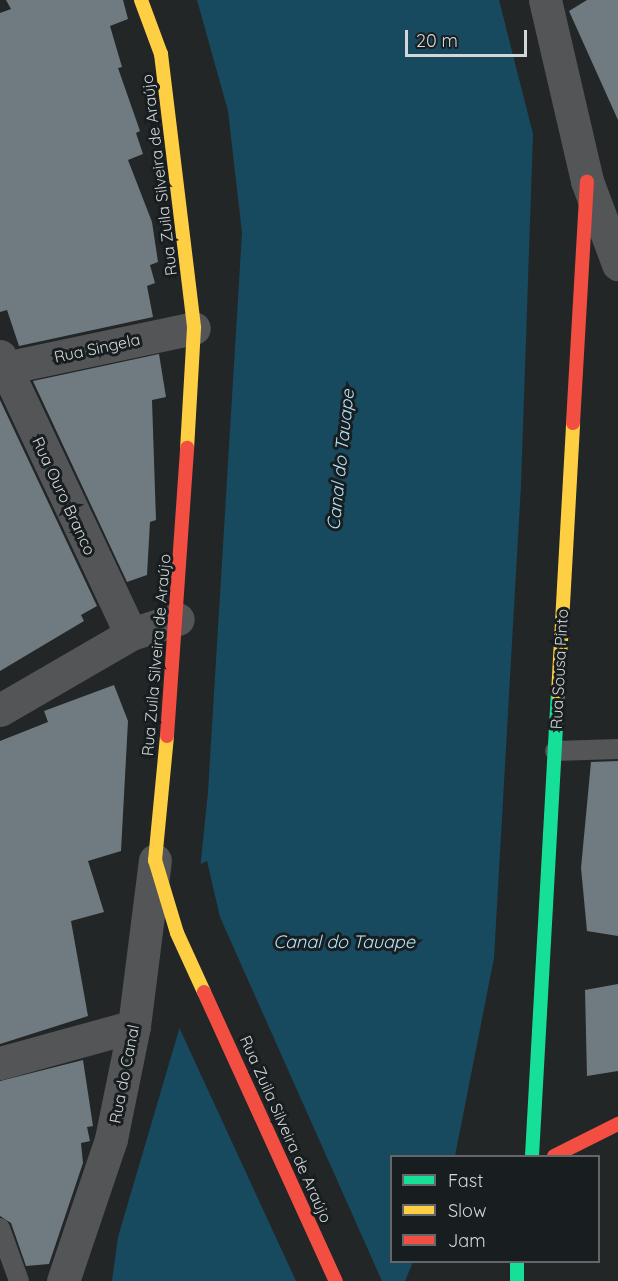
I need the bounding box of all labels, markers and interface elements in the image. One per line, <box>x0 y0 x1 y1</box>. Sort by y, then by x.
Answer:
scale bar <box>408 18 530 56</box>
text: 20 m <box>416 29 458 52</box>
street label: Rua Zuila Silveira de Araújo <box>137 73 181 277</box>
street label: Rua Singela <box>52 330 142 366</box>
water label: Canal do Tauape <box>323 388 359 532</box>
street label: Rua Ouro Branco <box>28 434 100 558</box>
street label: Rua Zuila Silveira de Araújo <box>138 553 174 757</box>
street label: Rua Sousa Pinto <box>546 608 572 730</box>
water label: Canal do Tauape <box>273 931 415 953</box>
street label: Rua do Canal <box>105 1023 143 1125</box>
street label: Rua Zuila Silveira de Araújo <box>236 1032 336 1226</box>
legend <box>390 1155 600 1263</box>
text: Fast <box>448 1169 483 1192</box>
text: Slow <box>448 1199 486 1222</box>
text: Jam <box>448 1229 486 1252</box>

